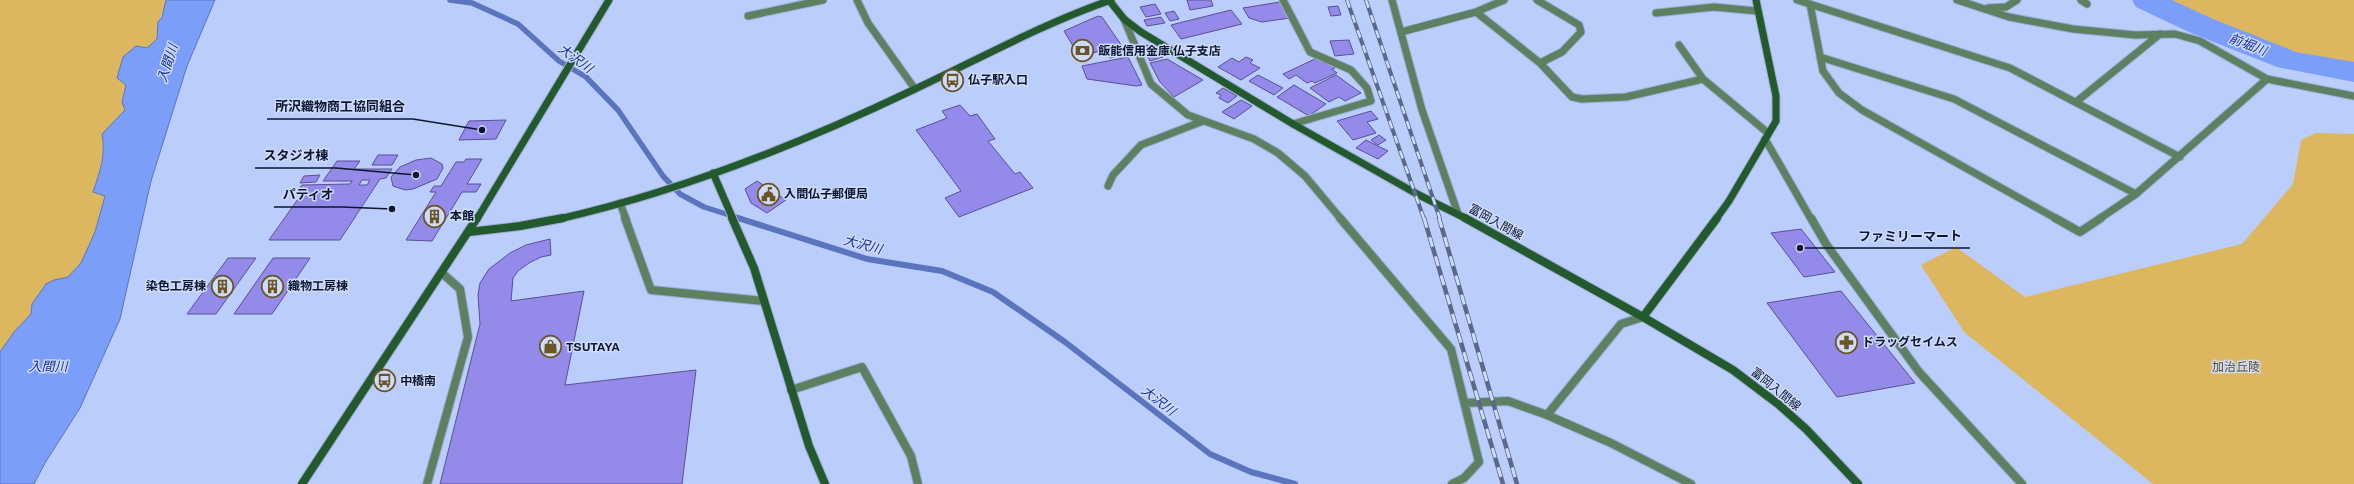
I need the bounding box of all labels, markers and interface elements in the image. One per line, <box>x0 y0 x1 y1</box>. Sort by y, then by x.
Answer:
water label: 前堀川 <box>2227 30 2271 59</box>
bank icon: 飯能信用金庫 仏子支店 <box>1069 38 1095 64</box>
water label: 入間川 <box>154 40 181 84</box>
water label: 大沢川 <box>556 41 598 77</box>
place label: 飯能信用金庫 仏子支店 <box>1098 44 1221 58</box>
bus stop icon: 仏子駅入口 <box>939 67 965 93</box>
place label: 仏子駅入口 <box>968 73 1028 87</box>
callout: 所沢織物商工協同組合 <box>267 94 413 119</box>
text: 所沢織物商工協同組合 <box>275 99 405 114</box>
callout: スタジオ棟 <box>255 143 336 168</box>
text: スタジオ棟 <box>263 148 329 163</box>
public building icon: 入間仏子郵便局 <box>755 181 781 207</box>
callout: パティオ <box>274 182 342 207</box>
text: パティオ <box>282 187 334 202</box>
place label: 入間仏子郵便局 <box>784 187 868 201</box>
street label: 富岡入間線 <box>1466 201 1526 243</box>
building icon: 本館 <box>421 203 447 229</box>
place label: 本館 <box>450 209 474 223</box>
callout: ファミリーマート <box>1850 223 1970 248</box>
text: ファミリーマート <box>1858 229 1962 244</box>
water label: 大沢川 <box>842 232 886 257</box>
building icon: 染色工房棟 <box>209 273 235 299</box>
building icon: 織物工房棟 <box>259 273 285 299</box>
place label: 染色工房棟 <box>146 279 206 293</box>
place label: 織物工房棟 <box>288 279 348 293</box>
pharmacy icon: ドラッグセイムス <box>1834 329 1860 355</box>
shop icon: TSUTAYA <box>538 334 564 360</box>
place label: ドラッグセイムス <box>1862 335 1958 349</box>
place label: TSUTAYA <box>566 340 620 354</box>
water label: 入間川 <box>28 359 69 374</box>
park label: 加治丘陵 <box>2212 360 2260 374</box>
street label: 富岡入間線 <box>1748 365 1804 413</box>
bus stop icon: 中橋南 <box>371 368 397 394</box>
place label: 中橋南 <box>400 374 436 388</box>
water label: 大沢川 <box>1139 382 1180 420</box>

